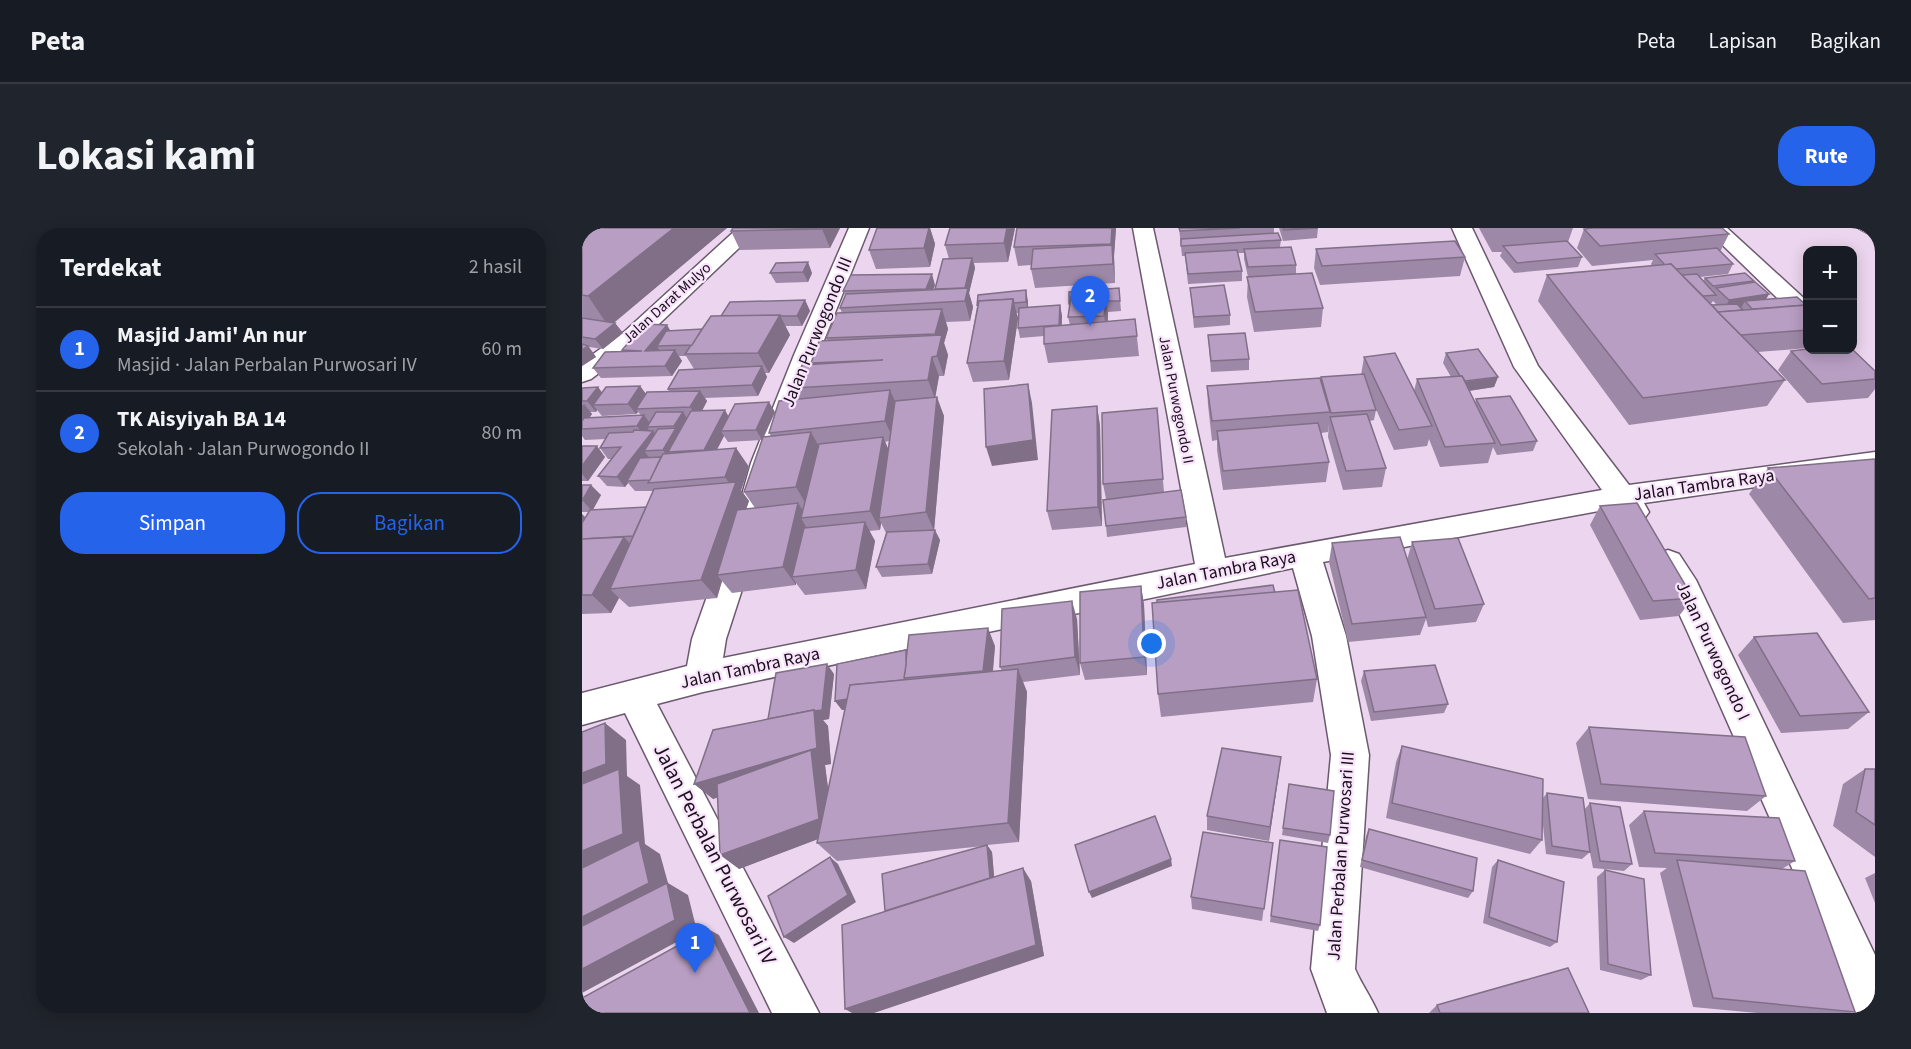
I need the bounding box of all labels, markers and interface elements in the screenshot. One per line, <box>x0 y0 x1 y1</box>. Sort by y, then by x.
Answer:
text: Peta <box>30 21 85 61</box>
text: Peta <box>1637 26 1676 56</box>
text: Lapisan <box>1709 26 1777 56</box>
text: Bagikan <box>1810 26 1881 56</box>
text: Lokasi kami <box>36 126 256 186</box>
button: Rute <box>1778 126 1875 186</box>
map controls <box>1803 246 1857 354</box>
button: + <box>1803 246 1857 300</box>
text: Terdekat <box>60 249 162 286</box>
text: 2 hasil <box>469 253 522 281</box>
street label: Jalan Purwogondo III <box>775 253 859 411</box>
street label: Jalan Darat Mulyo <box>618 258 716 348</box>
pin: 2 <box>1070 276 1110 326</box>
button: − <box>1803 300 1857 354</box>
text: Masjid Jami' An nur <box>117 319 306 351</box>
street label: Jalan Purwogondo II <box>1153 334 1199 466</box>
text: 1 <box>74 335 85 363</box>
text: 60 m <box>482 335 522 363</box>
text: Masjid · Jalan Perbalan Purwosari IV <box>117 351 417 379</box>
text: TK Aisyiyah BA 14 <box>117 403 286 435</box>
text: 2 <box>74 419 85 447</box>
text: 80 m <box>482 419 522 447</box>
text: Sekolah · Jalan Purwogondo II <box>117 435 370 463</box>
street label: Jalan Tambra Raya <box>1632 463 1776 507</box>
button: Simpan <box>60 492 285 554</box>
button: Bagikan <box>297 492 522 554</box>
street label: Jalan Tambra Raya <box>1154 544 1298 596</box>
street label: Jalan Purwogondo I <box>1670 578 1756 724</box>
your location <box>1137 629 1166 658</box>
street label: Jalan Tambra Raya <box>678 641 822 695</box>
street label: Jalan Perbalan Purwosari IV <box>646 738 784 970</box>
street label: Jalan Perbalan Purwosari III <box>1321 750 1361 962</box>
pin: 1 <box>676 924 714 973</box>

